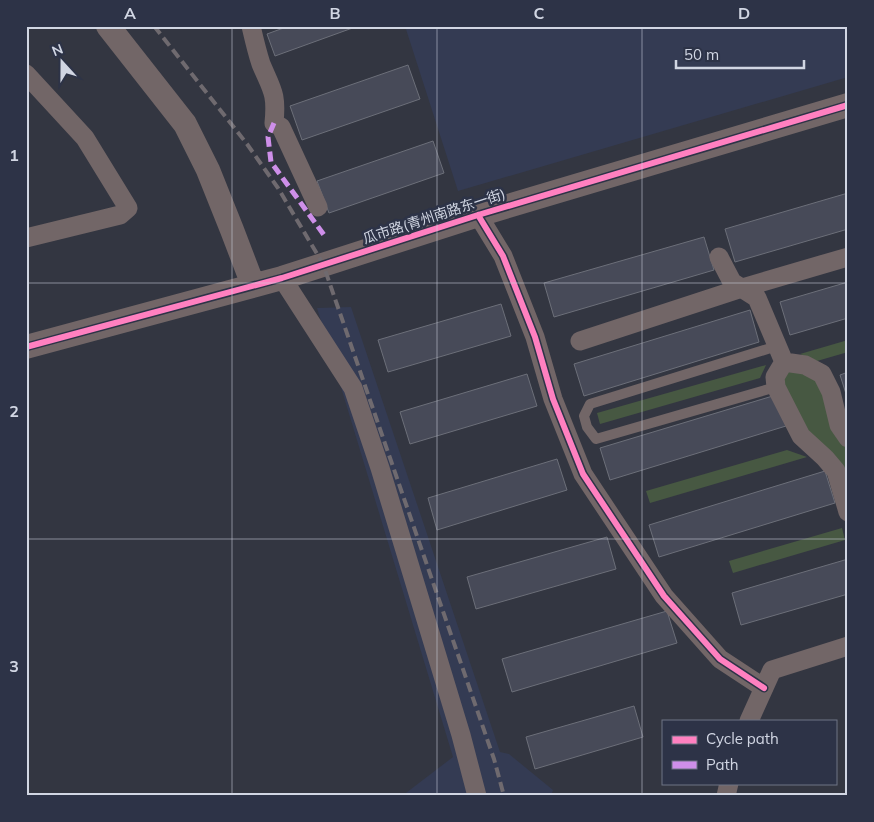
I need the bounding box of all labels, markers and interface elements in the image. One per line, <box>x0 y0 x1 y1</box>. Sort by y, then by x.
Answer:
text: A <box>124 3 136 23</box>
text: B <box>329 3 341 23</box>
text: C <box>534 3 545 23</box>
text: D <box>738 3 750 23</box>
north arrow <box>38 38 88 88</box>
scale bar <box>676 38 804 70</box>
text: N <box>49 40 66 60</box>
text: 50 m <box>684 45 719 64</box>
text: 1 <box>9 145 19 165</box>
street label: 瓜市路(青州南路东一街) <box>360 184 508 248</box>
text: 2 <box>9 401 19 421</box>
text: 3 <box>9 656 19 676</box>
legend <box>662 720 836 784</box>
text: Cycle path <box>706 729 779 748</box>
text: Path <box>706 755 738 774</box>

